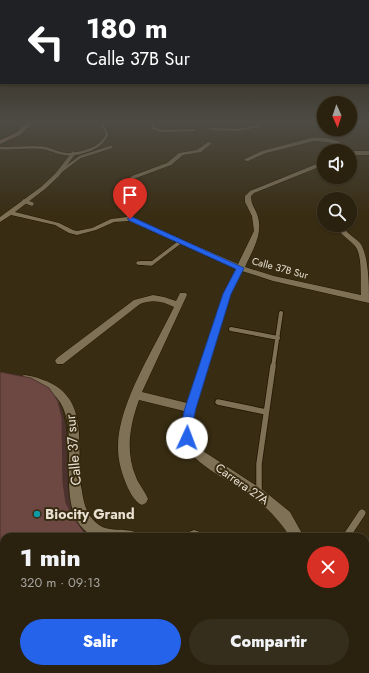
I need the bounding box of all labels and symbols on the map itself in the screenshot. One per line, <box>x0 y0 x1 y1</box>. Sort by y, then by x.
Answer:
north arrow <box>317 96 357 136</box>
pin <box>113 178 147 219</box>
street label: Calle 37B Sur <box>250 253 310 283</box>
street label: Calle 37 sur <box>60 414 86 486</box>
position arrow <box>166 417 208 459</box>
street label: Carrera 27A <box>212 459 272 509</box>
place label: Biocity Grand <box>45 504 135 524</box>
marker: Biocity Grand <box>32 509 42 519</box>

